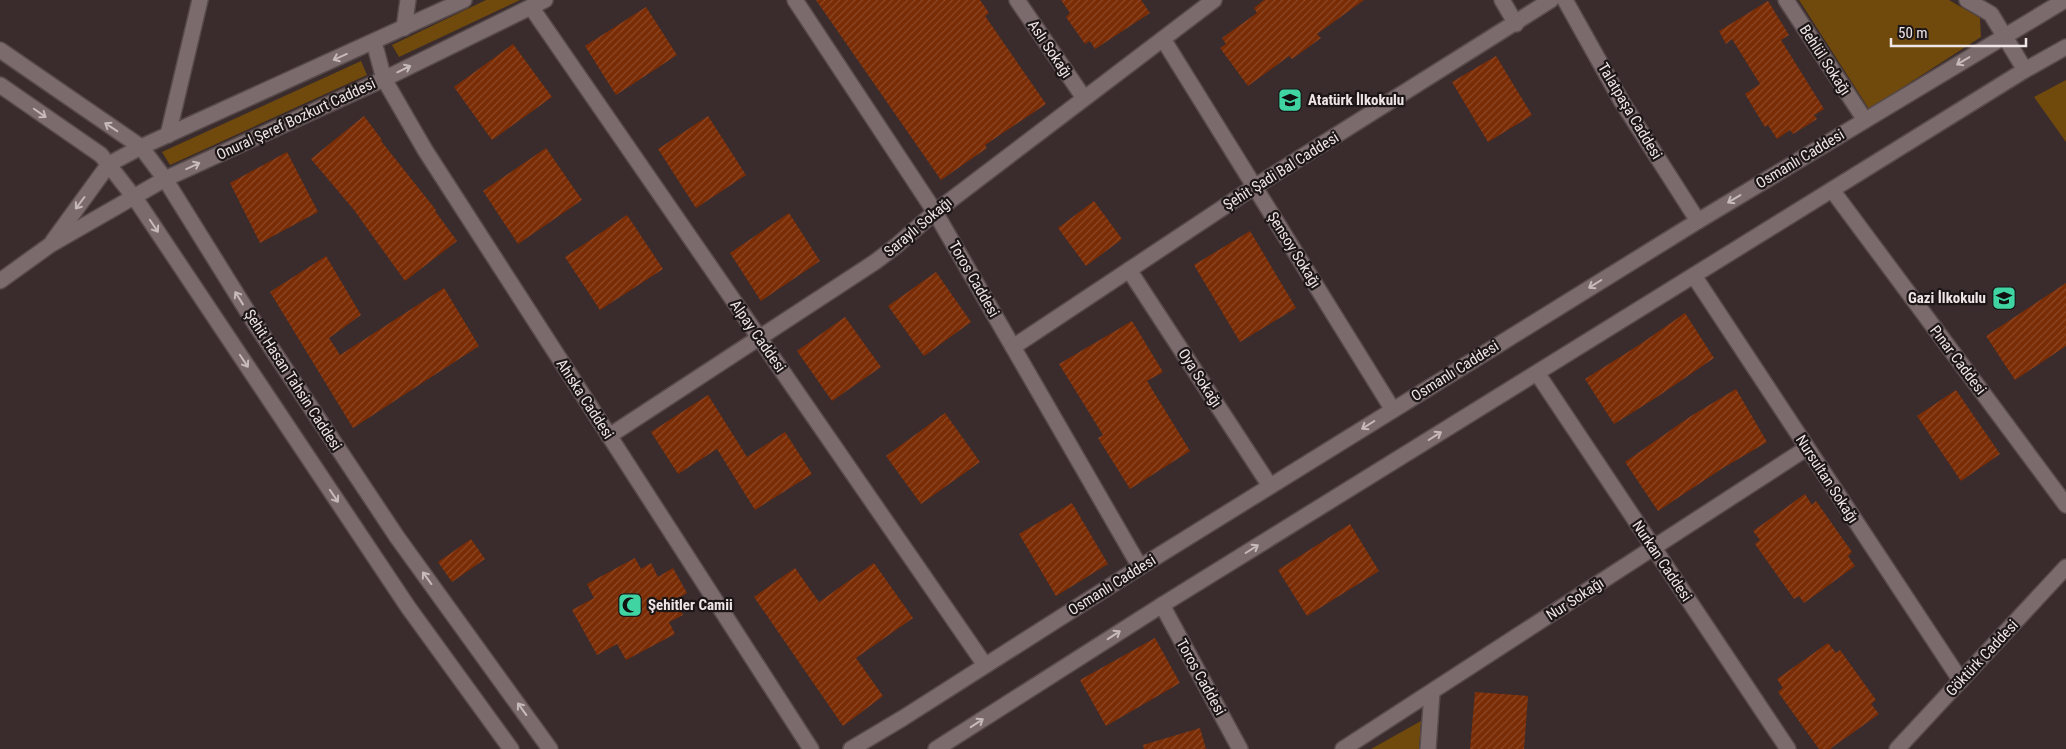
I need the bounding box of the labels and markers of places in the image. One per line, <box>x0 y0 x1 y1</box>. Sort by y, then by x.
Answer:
school or university icon: Atatürk İlkokulu <box>1277 87 1303 113</box>
place label: Atatürk İlkokulu <box>1308 91 1404 109</box>
school or university icon: Gazi İlkokulu <box>1991 285 2017 311</box>
place label: Gazi İlkokulu <box>1908 289 1986 307</box>
mosque icon: Şehitler Camii <box>617 592 643 618</box>
place label: Şehitler Camii <box>648 596 733 614</box>

